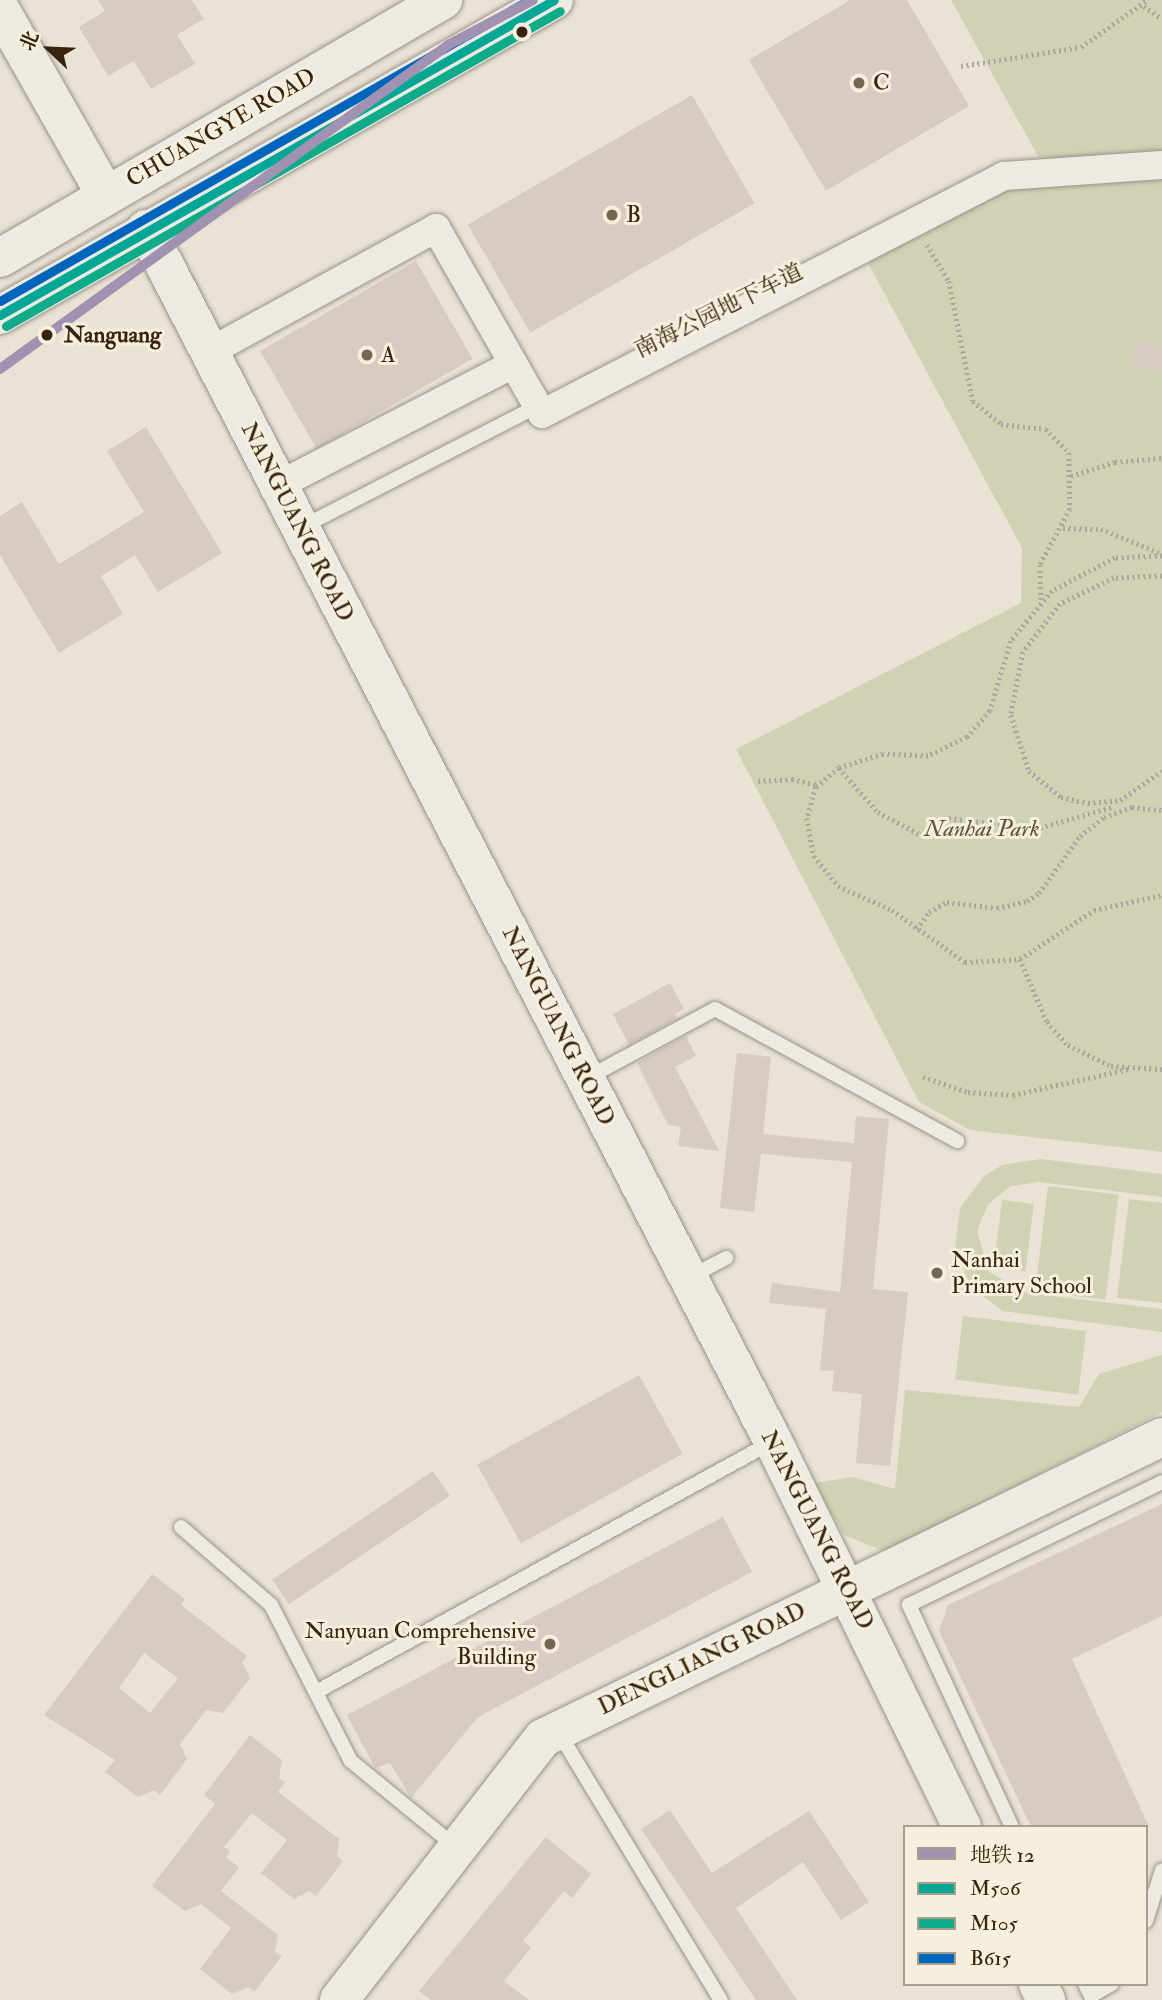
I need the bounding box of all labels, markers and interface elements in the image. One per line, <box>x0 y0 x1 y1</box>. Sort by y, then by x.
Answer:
north arrow <box>14 14 84 84</box>
unlabelled marker <box>515 25 529 39</box>
text: 北 <box>15 27 44 54</box>
street label: CHUANGYE ROAD <box>122 63 320 193</box>
place label: C <box>873 69 890 97</box>
marker: C <box>851 75 867 91</box>
place label: B <box>626 201 641 229</box>
marker: B <box>604 207 620 223</box>
street label: 南海公园地下车道 <box>630 258 808 364</box>
place label: Nanguang <box>64 321 161 349</box>
marker: Nanguang <box>36 324 58 346</box>
place label: A <box>381 341 396 369</box>
marker: A <box>359 347 375 363</box>
street label: NANGUANG ROAD <box>235 418 359 626</box>
park label: Nanhai Park <box>925 815 1039 843</box>
street label: NANGUANG ROAD <box>496 922 620 1130</box>
place label: Nanhai Primary School <box>951 1246 1092 1300</box>
marker: Nanhai Primary School <box>929 1265 945 1281</box>
street label: NANGUANG ROAD <box>755 1426 879 1634</box>
street label: DENGLIANG ROAD <box>594 1597 810 1721</box>
place label: Nanyuan Comprehensive Building <box>305 1617 536 1671</box>
marker: Nanyuan Comprehensive Building <box>542 1636 558 1652</box>
legend <box>903 1825 1148 1986</box>
text: 地铁 12 <box>970 1842 1035 1869</box>
text: M506 <box>970 1875 1021 1902</box>
text: M105 <box>970 1910 1018 1937</box>
text: B615 <box>970 1945 1011 1972</box>

